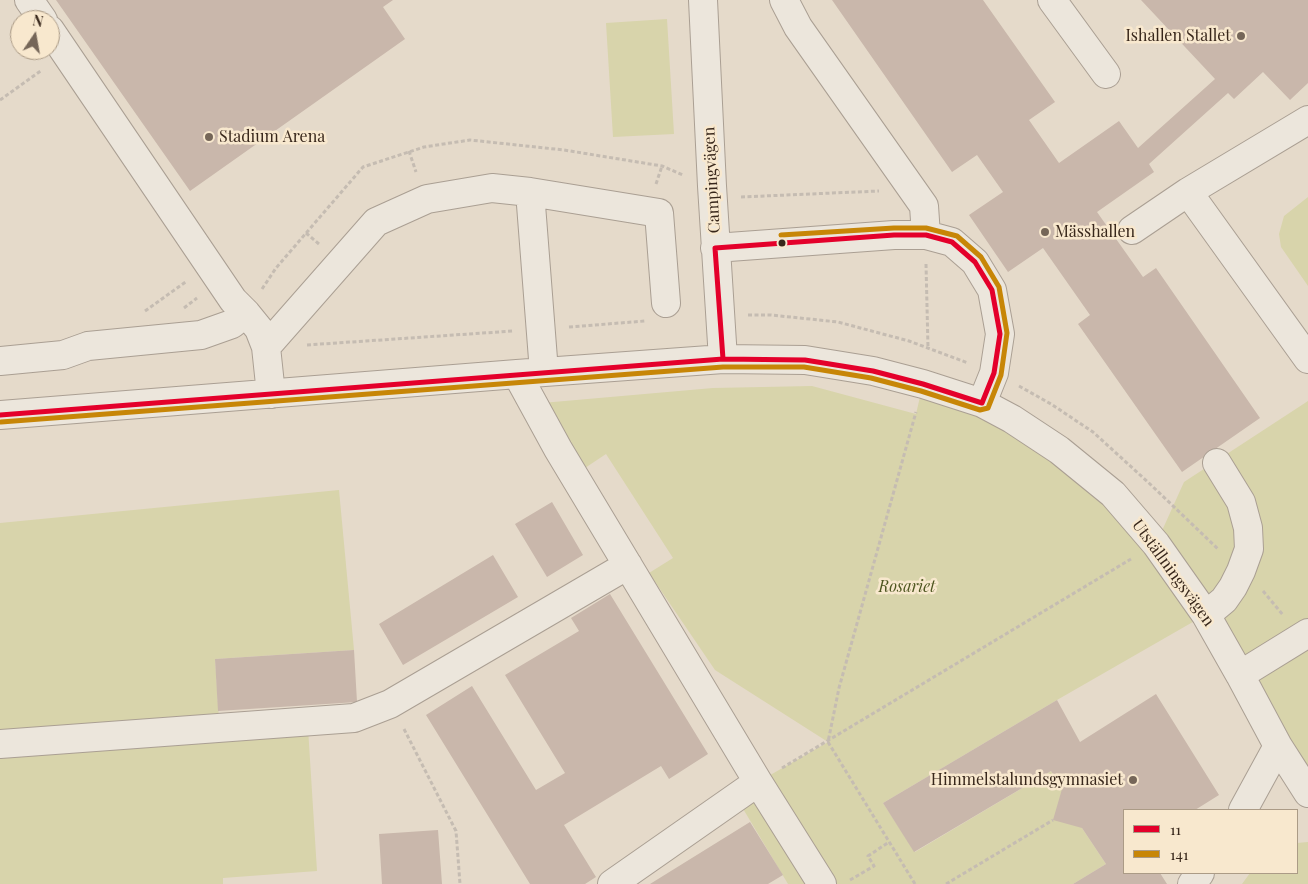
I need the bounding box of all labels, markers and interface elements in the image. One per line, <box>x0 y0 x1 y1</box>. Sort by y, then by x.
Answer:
north arrow <box>10 10 60 60</box>
text: N <box>31 10 45 31</box>
place label: Ishallen Stallet <box>1125 26 1231 46</box>
marker: Ishallen Stallet <box>1235 30 1247 42</box>
street label: Campingvägen <box>700 126 724 234</box>
place label: Stadium Arena <box>219 127 325 147</box>
marker: Stadium Arena <box>203 131 215 143</box>
place label: Mässhallen <box>1055 222 1135 242</box>
marker: Mässhallen <box>1039 226 1051 238</box>
unlabelled marker <box>777 238 787 248</box>
street label: Utställningsvägen <box>1128 516 1218 630</box>
park label: Rosariet <box>879 577 935 597</box>
place label: Himmelstalundsgymnasiet <box>931 770 1123 790</box>
marker: Himmelstalundsgymnasiet <box>1127 774 1139 786</box>
legend <box>1123 809 1298 874</box>
text: 11 <box>1170 819 1181 839</box>
text: 141 <box>1170 844 1189 864</box>

